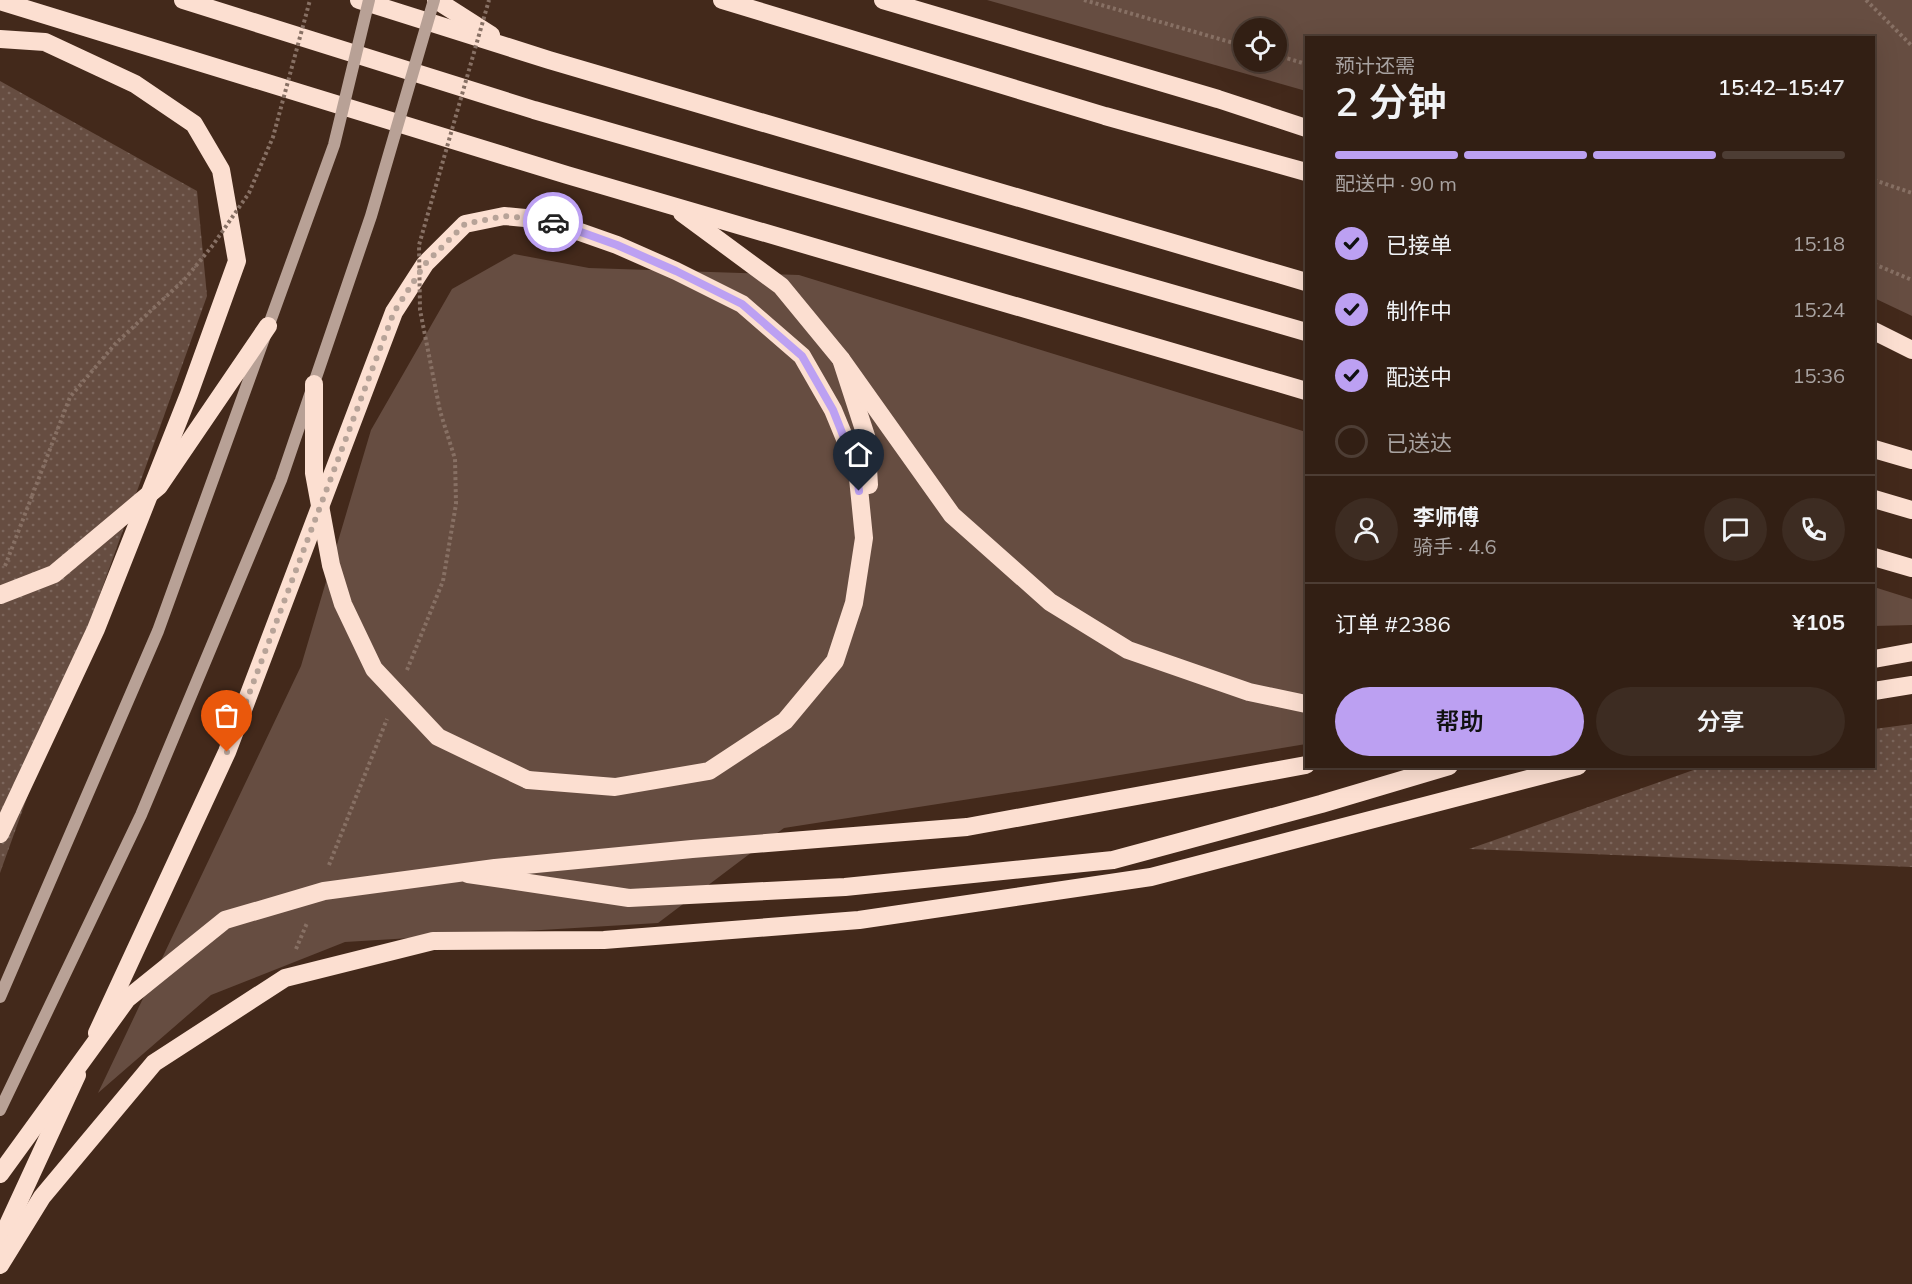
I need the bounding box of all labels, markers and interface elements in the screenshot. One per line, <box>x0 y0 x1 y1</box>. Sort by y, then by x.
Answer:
map controls <box>1233 18 1287 72</box>
button: locate <box>1233 18 1287 72</box>
text: 预计还需 <box>1335 53 1415 78</box>
text: 15:42–15:47 <box>1718 73 1845 101</box>
text: 2 分钟 <box>1335 77 1447 126</box>
text: 配送中 · 90 m <box>1335 171 1457 196</box>
courier <box>523 192 583 252</box>
icon: car <box>537 206 570 239</box>
icon: check <box>1335 227 1368 260</box>
text: 已接单 <box>1386 231 1452 259</box>
text: 15:18 <box>1792 231 1845 256</box>
icon: check <box>1335 293 1368 326</box>
text: 制作中 <box>1386 297 1452 325</box>
text: 15:24 <box>1792 297 1845 322</box>
icon: check <box>1335 359 1368 392</box>
text: 配送中 <box>1386 363 1452 391</box>
text: 15:36 <box>1792 363 1845 388</box>
pin <box>833 429 884 491</box>
text: 已送达 <box>1386 429 1452 457</box>
icon: home <box>842 438 875 471</box>
button: person <box>1335 498 1398 561</box>
button: chat <box>1704 498 1767 561</box>
button: phone <box>1782 498 1845 561</box>
text: 李师傅 <box>1413 503 1479 531</box>
text: 骑手 · 4.6 <box>1413 534 1497 559</box>
text: ¥105 <box>1792 608 1845 636</box>
text: 订单 #2386 <box>1335 610 1451 638</box>
button: 帮助 <box>1335 687 1584 756</box>
button: 分享 <box>1596 687 1845 756</box>
pin <box>201 690 252 752</box>
icon: bag <box>210 699 243 732</box>

